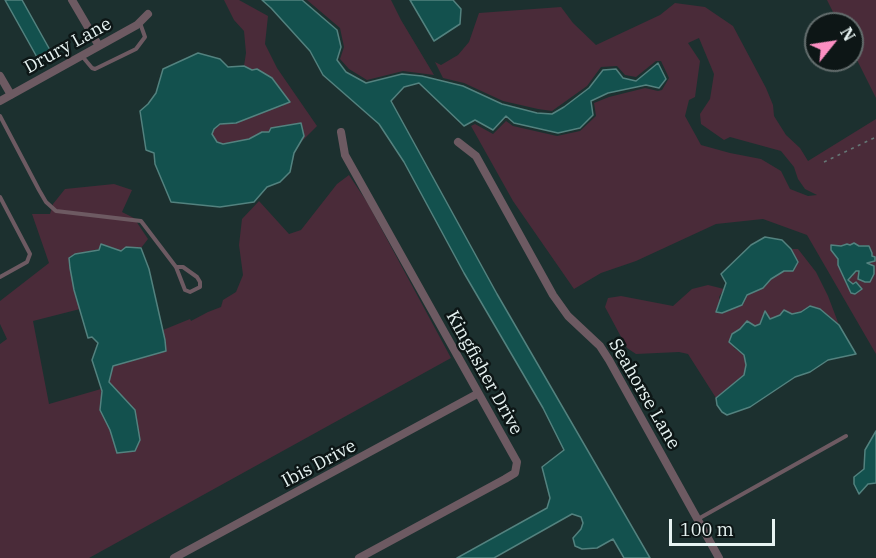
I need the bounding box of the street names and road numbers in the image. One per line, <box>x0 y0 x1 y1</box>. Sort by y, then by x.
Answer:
street label: Drury Lane <box>21 13 115 79</box>
street label: Kingfisher Drive <box>441 307 527 439</box>
street label: Seahorse Lane <box>604 335 684 453</box>
street label: Ibis Drive <box>278 435 360 493</box>

